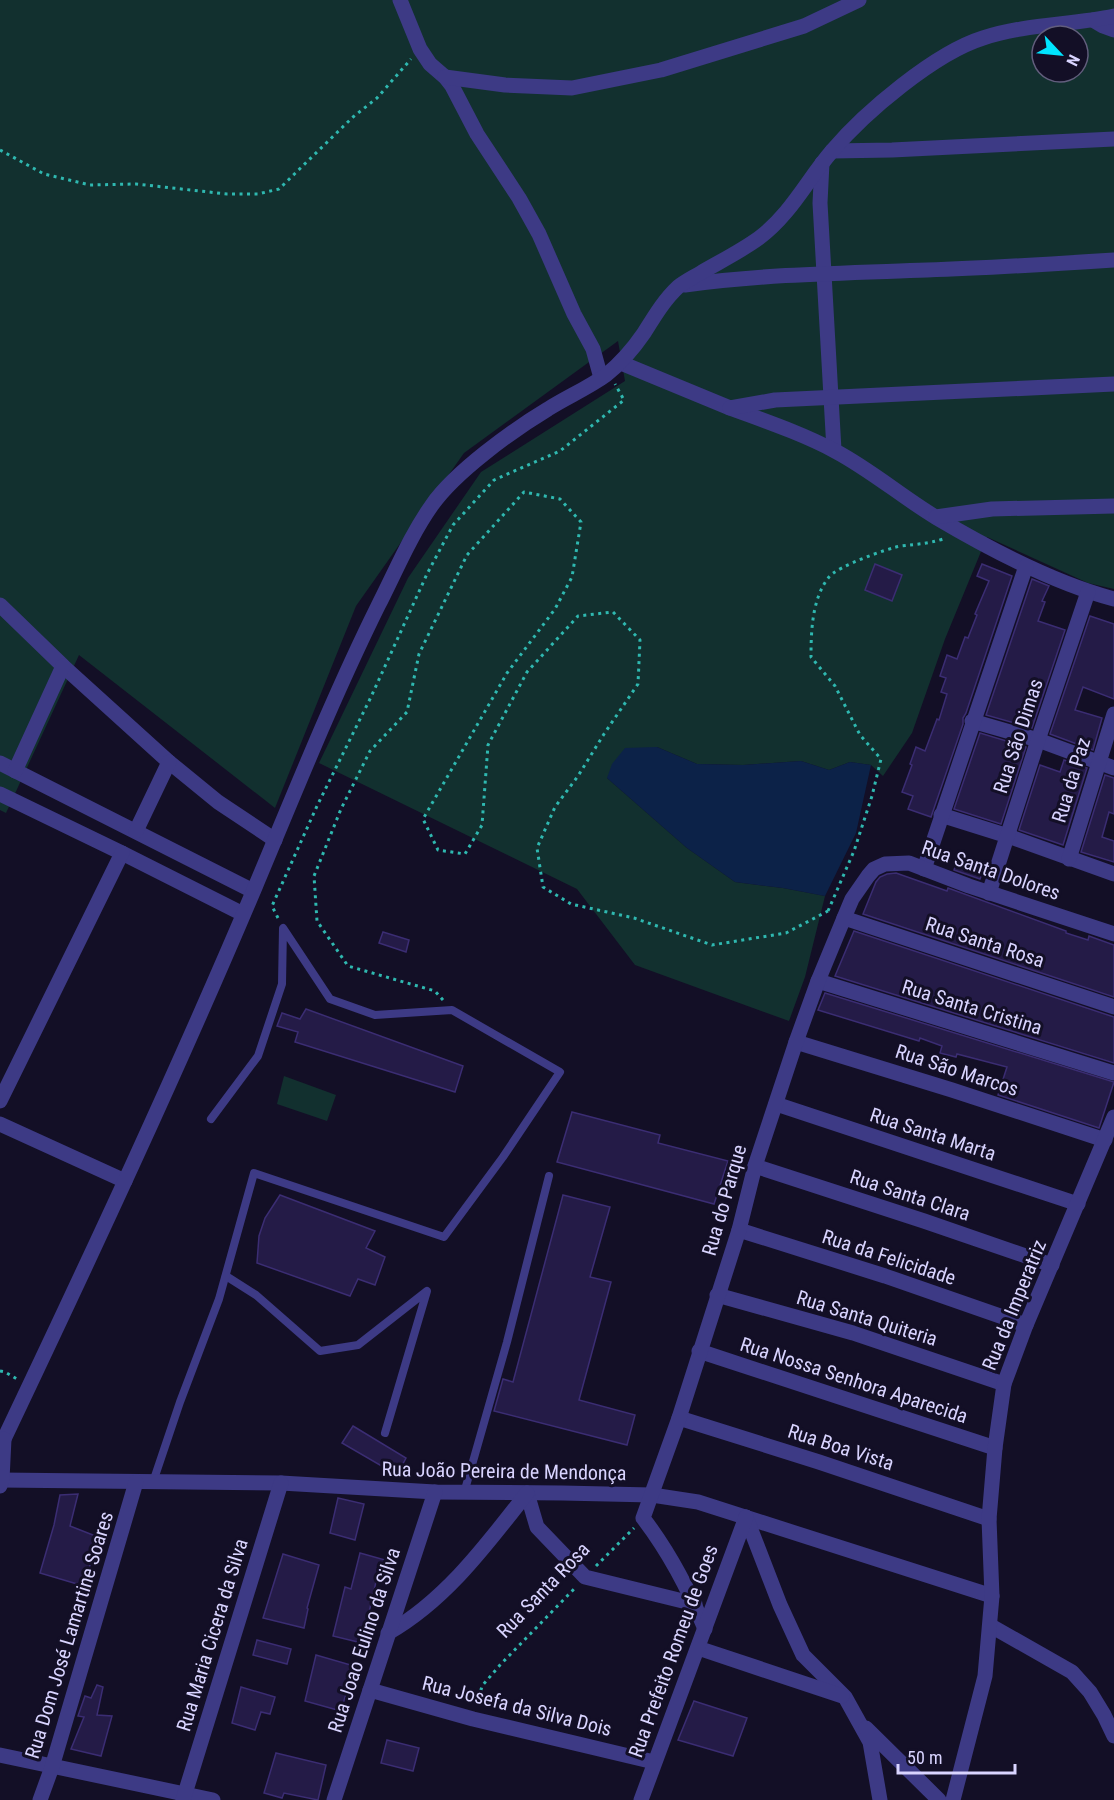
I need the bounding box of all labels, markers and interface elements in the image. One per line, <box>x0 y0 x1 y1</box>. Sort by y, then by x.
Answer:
north arrow <box>1030 24 1090 84</box>
text: N <box>1062 52 1084 69</box>
street label: Rua São Dimas <box>988 676 1048 796</box>
street label: Rua da Paz <box>1047 734 1095 826</box>
street label: Rua Santa Dolores <box>919 835 1063 905</box>
street label: Rua Santa Rosa <box>923 911 1047 973</box>
street label: Rua Santa Cristina <box>899 974 1045 1040</box>
street label: Rua São Marcos <box>892 1039 1022 1101</box>
street label: Rua Santa Marta <box>867 1102 999 1166</box>
street label: Rua do Parque <box>697 1142 751 1258</box>
street label: Rua Santa Clara <box>847 1164 973 1226</box>
street label: Rua da Felicidade <box>819 1224 959 1290</box>
street label: Rua da Imperatriz <box>977 1236 1051 1374</box>
street label: Rua Santa Quiteria <box>794 1285 940 1351</box>
street label: Rua Nossa Senhora Aparecida <box>737 1332 971 1428</box>
street label: Rua Boa Vista <box>785 1419 897 1475</box>
street label: Rua João Pereira de Mendonça <box>381 1457 627 1485</box>
street label: Rua Dom José Lamartine Soares <box>20 1509 118 1761</box>
street label: Rua Maria Cicera da Silva <box>171 1536 253 1734</box>
street label: Rua Santa Rosa <box>491 1537 595 1643</box>
street label: Rua Prefeito Romeu de Goes <box>623 1541 723 1761</box>
street label: Rua Joao Eulino da Silva <box>323 1545 405 1735</box>
street label: Rua Josefa da Silva Dois <box>420 1671 614 1741</box>
scale bar <box>898 1737 1015 1775</box>
text: 50 m <box>907 1747 942 1768</box>

